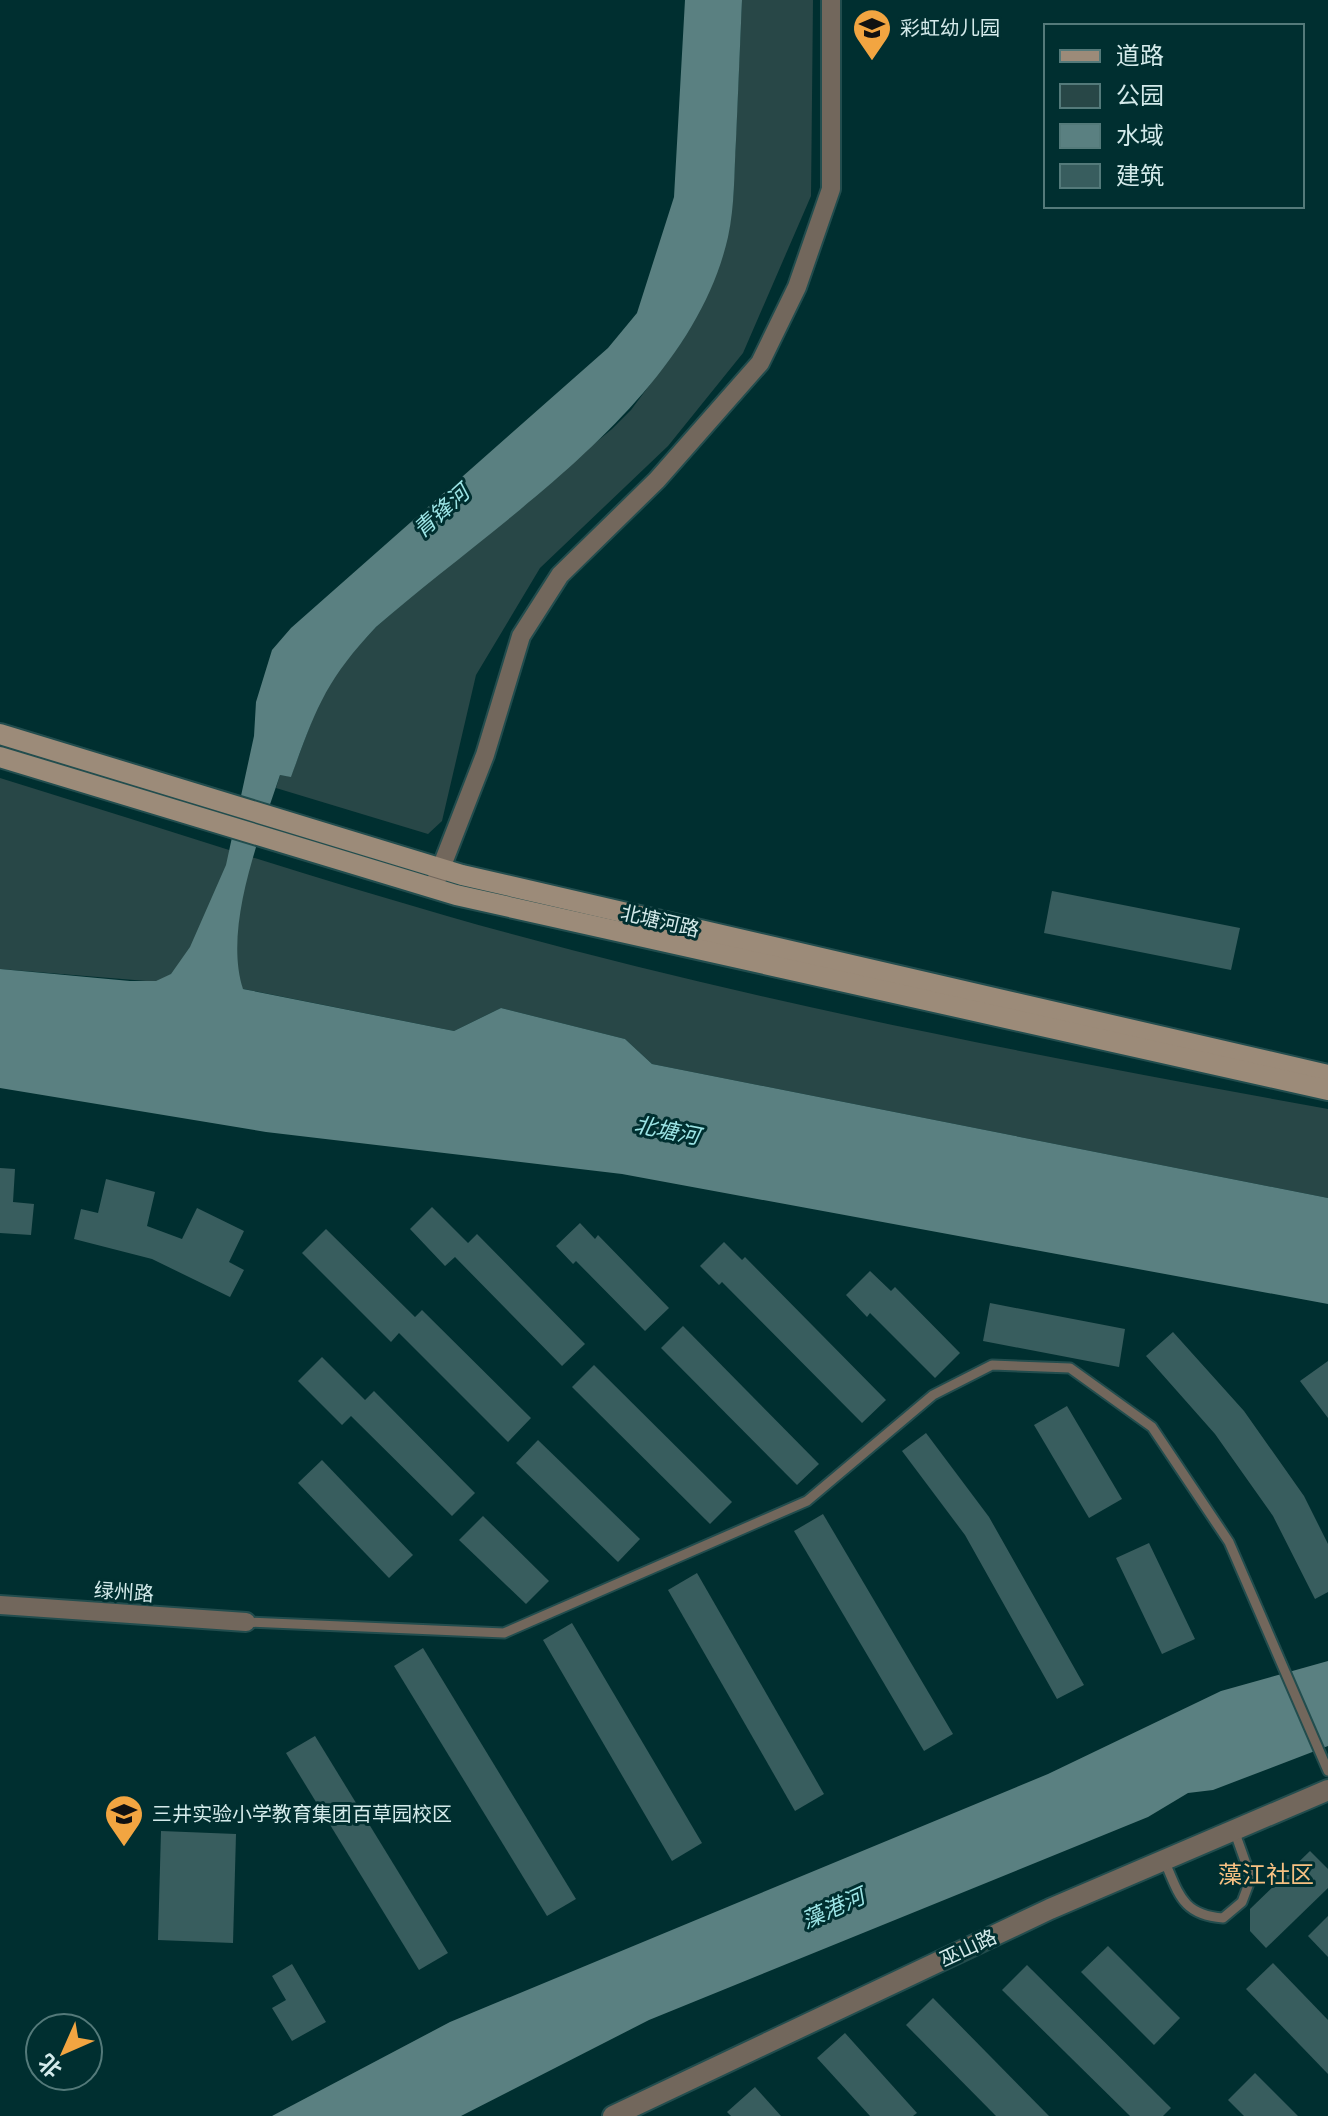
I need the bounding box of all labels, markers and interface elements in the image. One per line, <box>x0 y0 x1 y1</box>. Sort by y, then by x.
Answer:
school or university icon: 彩虹幼儿园 <box>851 7 893 62</box>
place label: 彩虹幼儿园 <box>900 15 1000 40</box>
legend <box>1044 24 1304 208</box>
text: 道路 <box>1116 40 1164 71</box>
text: 公园 <box>1116 80 1164 111</box>
text: 水域 <box>1116 120 1164 151</box>
text: 建筑 <box>1116 160 1164 191</box>
water label: 青锋河 <box>407 476 478 543</box>
street label: 北塘河路 <box>618 899 702 942</box>
water label: 北塘河 <box>632 1110 706 1151</box>
street label: 绿州路 <box>93 1577 155 1606</box>
school or university icon: 三井实验小学教育集团百草园校区 <box>103 1793 145 1848</box>
place label: 三井实验小学教育集团百草园校区 <box>152 1801 452 1826</box>
district label: 藻江社区 <box>1218 1859 1314 1890</box>
water label: 藻港河 <box>797 1880 872 1934</box>
street label: 巫山路 <box>935 1924 1000 1972</box>
north arrow <box>24 2012 104 2092</box>
text: 北 <box>32 2048 68 2084</box>

